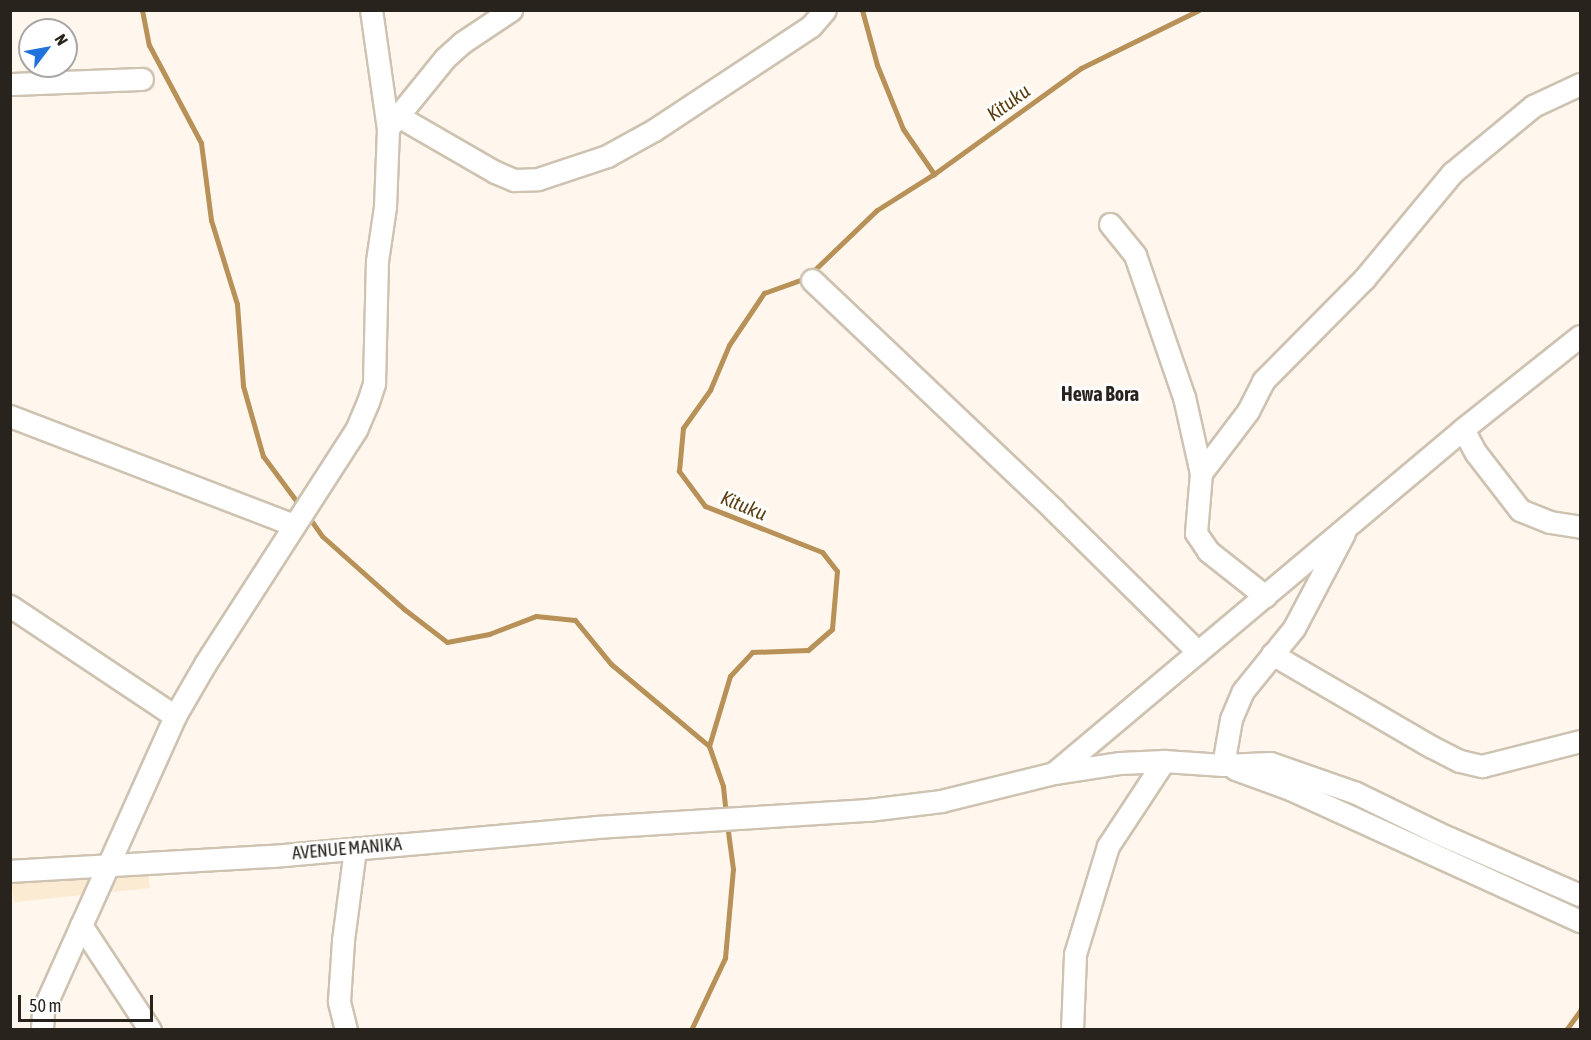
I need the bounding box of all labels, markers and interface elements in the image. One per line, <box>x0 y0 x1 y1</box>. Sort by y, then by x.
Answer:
north arrow <box>18 18 78 78</box>
text: N <box>51 31 72 48</box>
water label: Kituku <box>982 78 1034 126</box>
district label: Hewa Bora <box>1061 381 1139 405</box>
water label: Kituku <box>718 485 770 525</box>
street label: AVENUE MANIKA <box>291 833 403 865</box>
scale bar <box>21 983 156 1021</box>
text: 50 m <box>29 995 61 1016</box>

